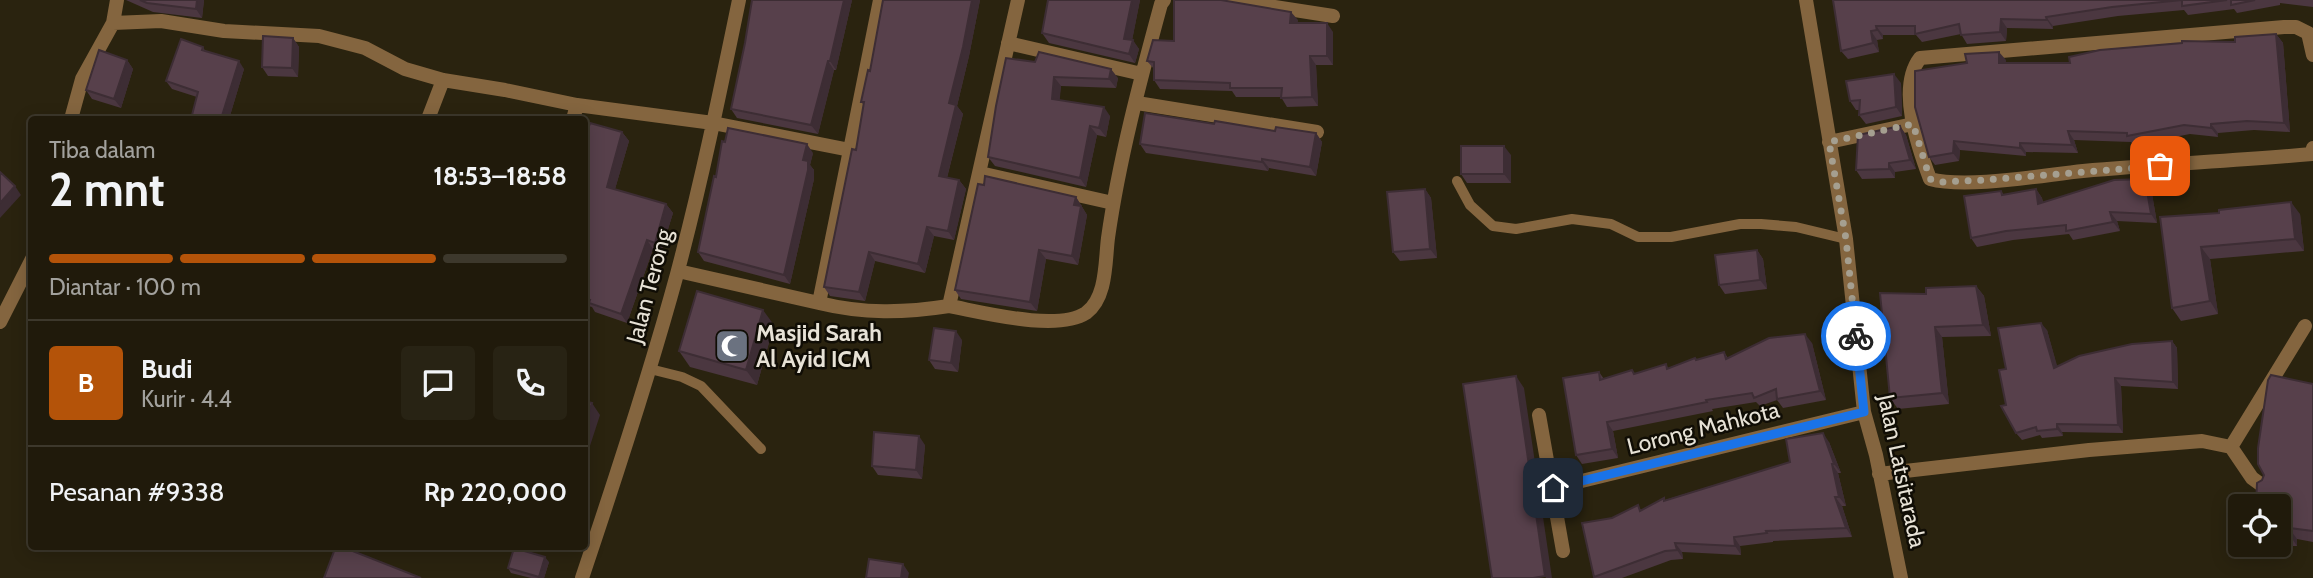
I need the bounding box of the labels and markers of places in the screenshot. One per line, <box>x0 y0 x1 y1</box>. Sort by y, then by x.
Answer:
pin <box>2130 136 2190 196</box>
place label: Masjid Sarah Al Ayid ICM <box>756 319 882 373</box>
mosque icon: Masjid Sarah Al Ayid ICM <box>713 327 751 365</box>
pin <box>1523 458 1583 518</box>

